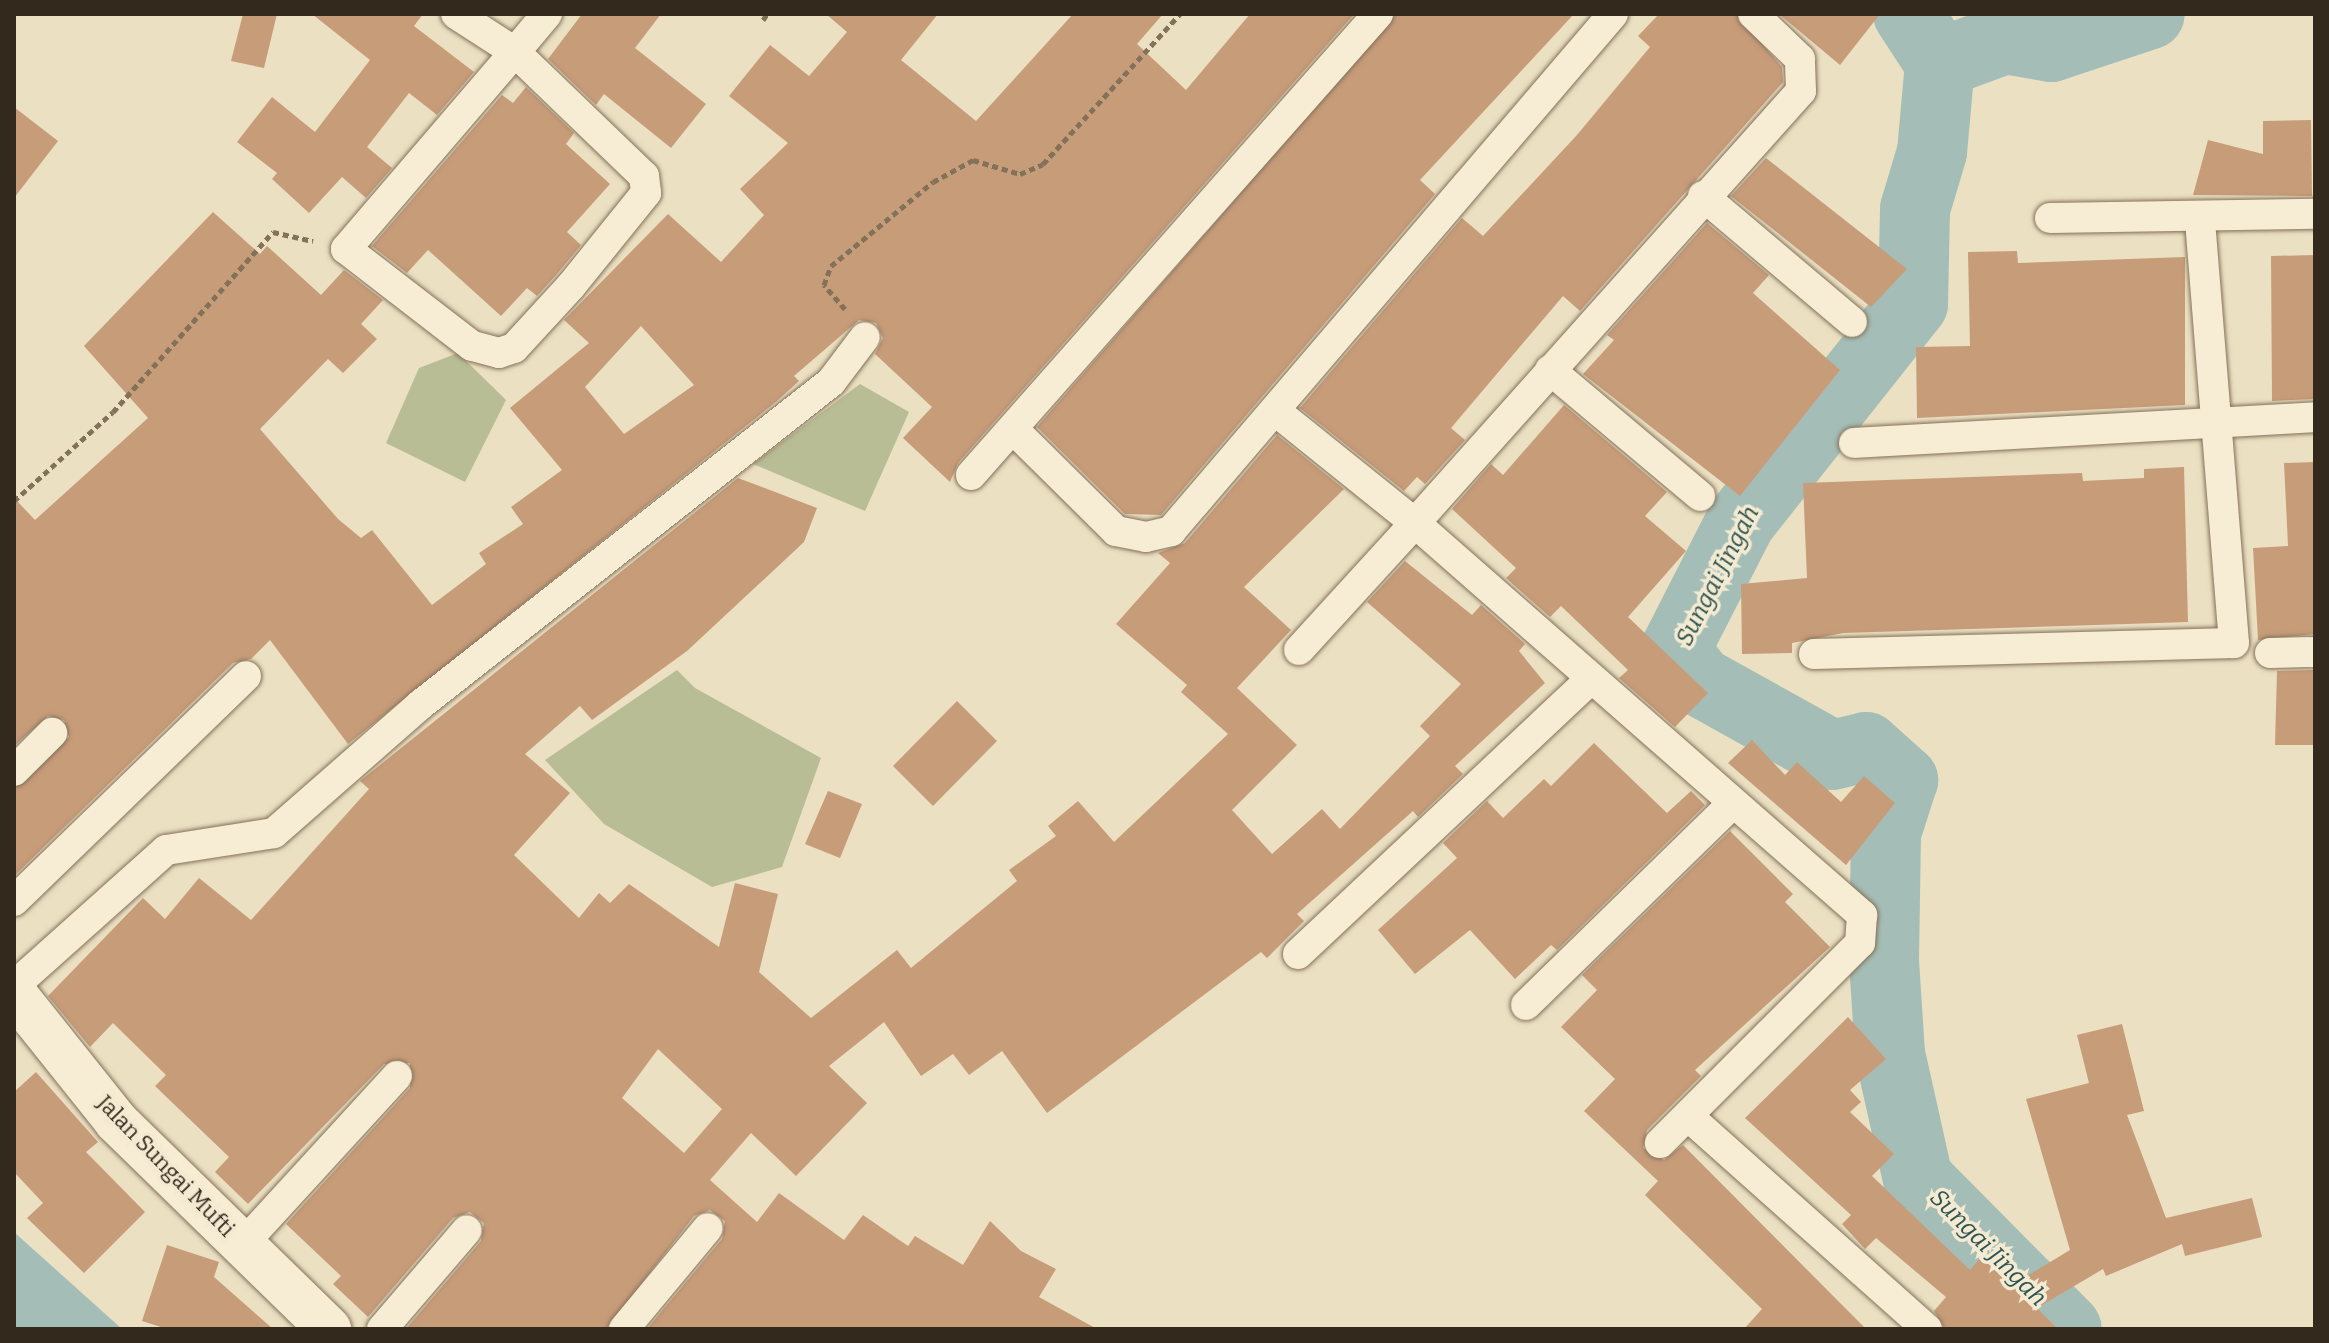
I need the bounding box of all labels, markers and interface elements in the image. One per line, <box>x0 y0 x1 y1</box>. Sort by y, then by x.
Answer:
water label: Sungai Jingah <box>1670 501 1766 651</box>
street label: Jalan Sungai Mufti <box>92 1090 240 1242</box>
water label: Sungai Jingah <box>1924 1184 2052 1312</box>

